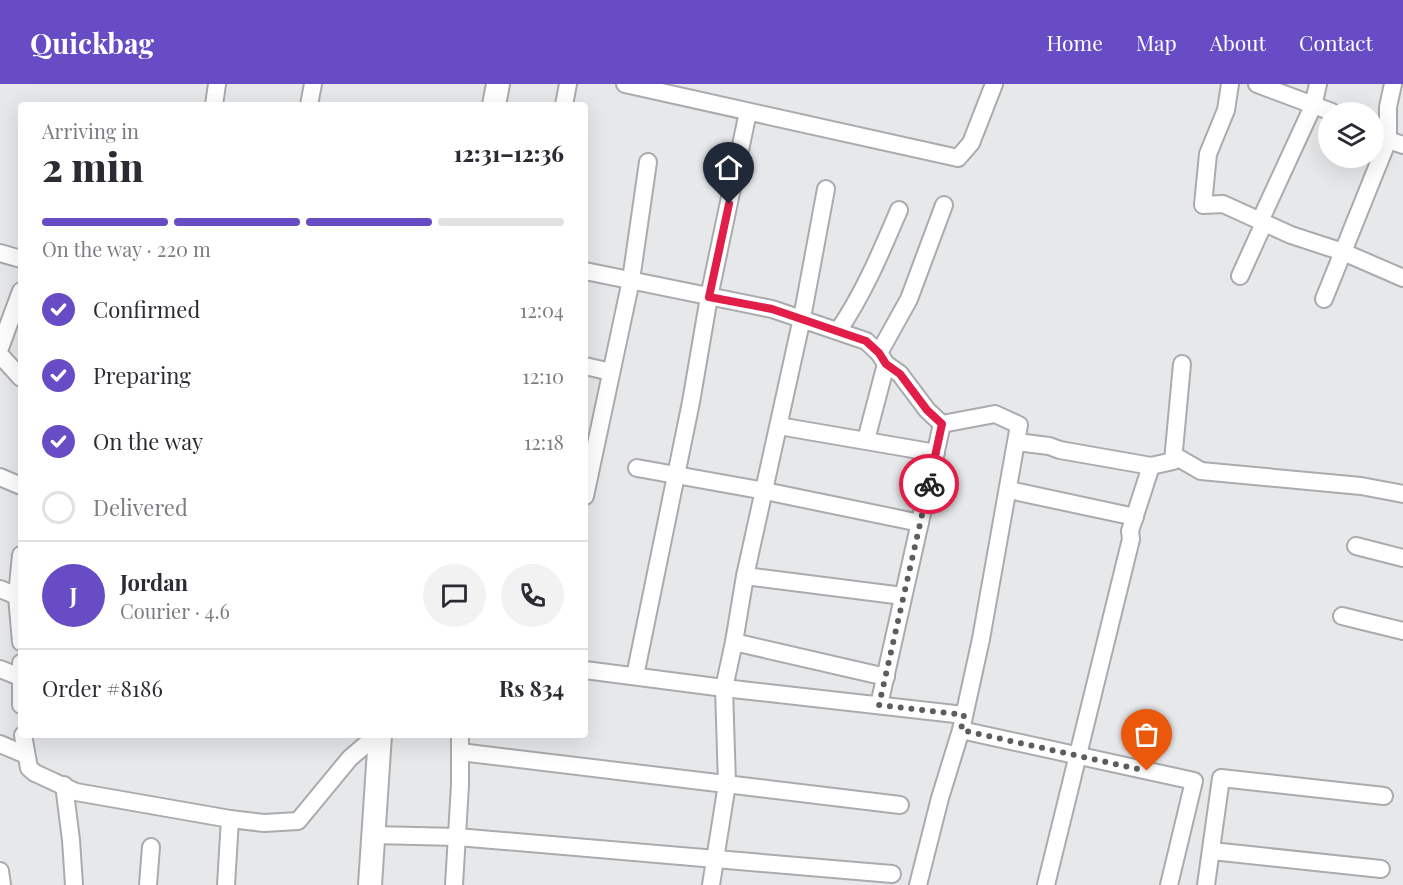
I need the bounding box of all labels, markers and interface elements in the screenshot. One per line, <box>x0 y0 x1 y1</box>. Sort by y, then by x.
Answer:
text: Quickbag <box>30 24 154 61</box>
text: Home <box>1047 28 1103 56</box>
text: Map <box>1136 28 1177 56</box>
text: About <box>1210 28 1266 56</box>
text: Contact <box>1299 28 1373 56</box>
map controls <box>1318 102 1384 168</box>
button: layers <box>1318 102 1384 168</box>
text: Arriving in <box>42 117 139 144</box>
text: 12:31–12:36 <box>454 138 564 168</box>
text: 2 min <box>42 140 144 192</box>
pin <box>703 142 754 204</box>
icon: home <box>712 151 745 184</box>
text: On the way · 220 m <box>42 235 211 262</box>
icon: check <box>42 293 75 326</box>
text: Confirmed <box>93 294 200 324</box>
text: 12:04 <box>520 296 564 323</box>
icon: check <box>42 359 75 392</box>
text: Preparing <box>93 360 191 390</box>
text: 12:10 <box>522 362 564 389</box>
icon: check <box>42 425 75 458</box>
text: On the way <box>93 426 203 456</box>
text: 12:18 <box>524 428 564 455</box>
courier <box>899 454 959 514</box>
icon: bike <box>913 468 946 501</box>
text: Delivered <box>93 492 188 522</box>
button: chat <box>423 564 486 627</box>
button: phone <box>501 564 564 627</box>
text: Jordan <box>120 567 188 597</box>
text: J <box>69 580 78 610</box>
text: Courier · 4.6 <box>120 597 230 624</box>
text: Order #8186 <box>42 673 163 703</box>
text: Rs 834 <box>499 673 564 703</box>
pin <box>1121 709 1172 771</box>
icon: bag <box>1130 718 1163 751</box>

